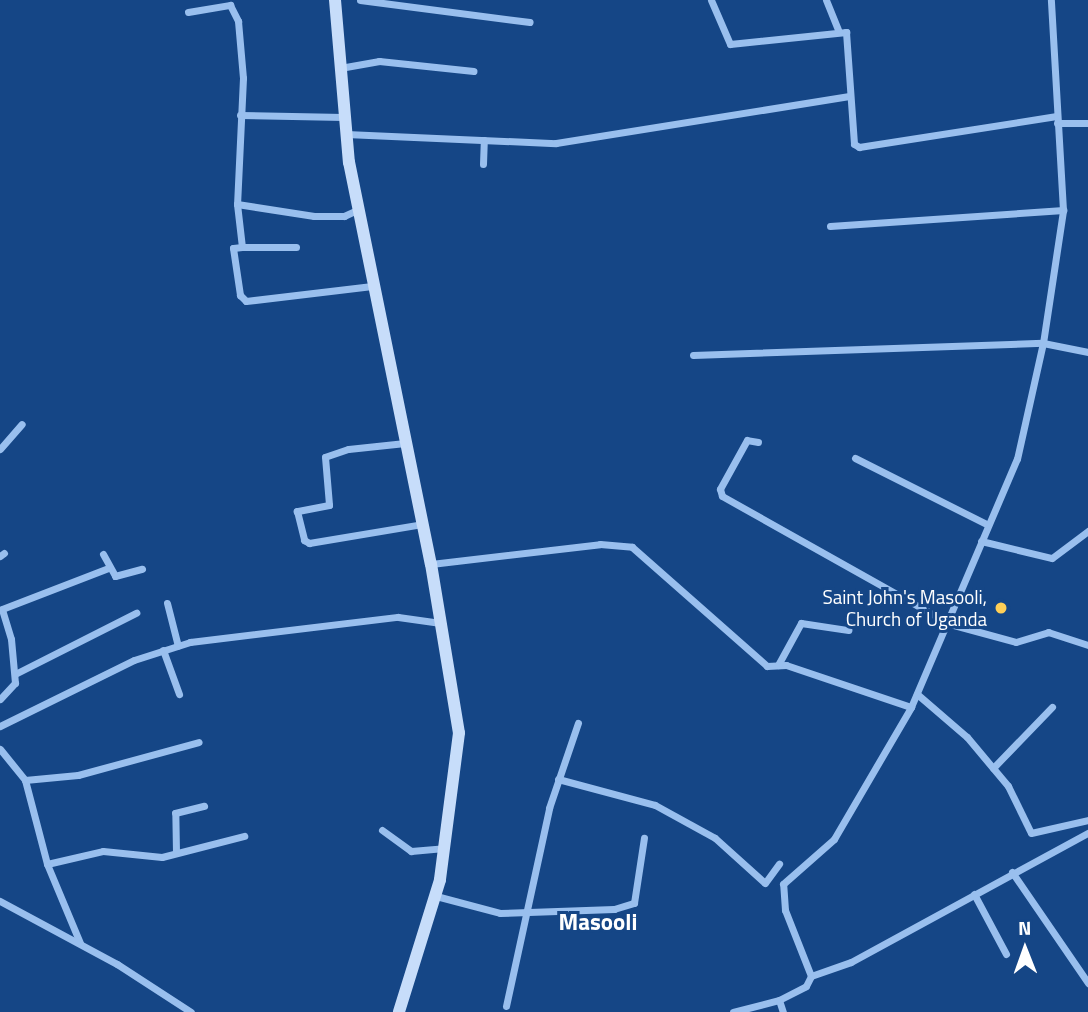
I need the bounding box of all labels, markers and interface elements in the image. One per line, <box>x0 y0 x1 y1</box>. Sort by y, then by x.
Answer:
place label: Saint John's Masooli, Church of Uganda <box>822 586 987 630</box>
marker: Saint John's Masooli, Church of Uganda <box>993 600 1009 616</box>
district label: Masooli <box>559 908 637 936</box>
text: N <box>1018 913 1031 942</box>
north arrow <box>990 914 1060 984</box>

